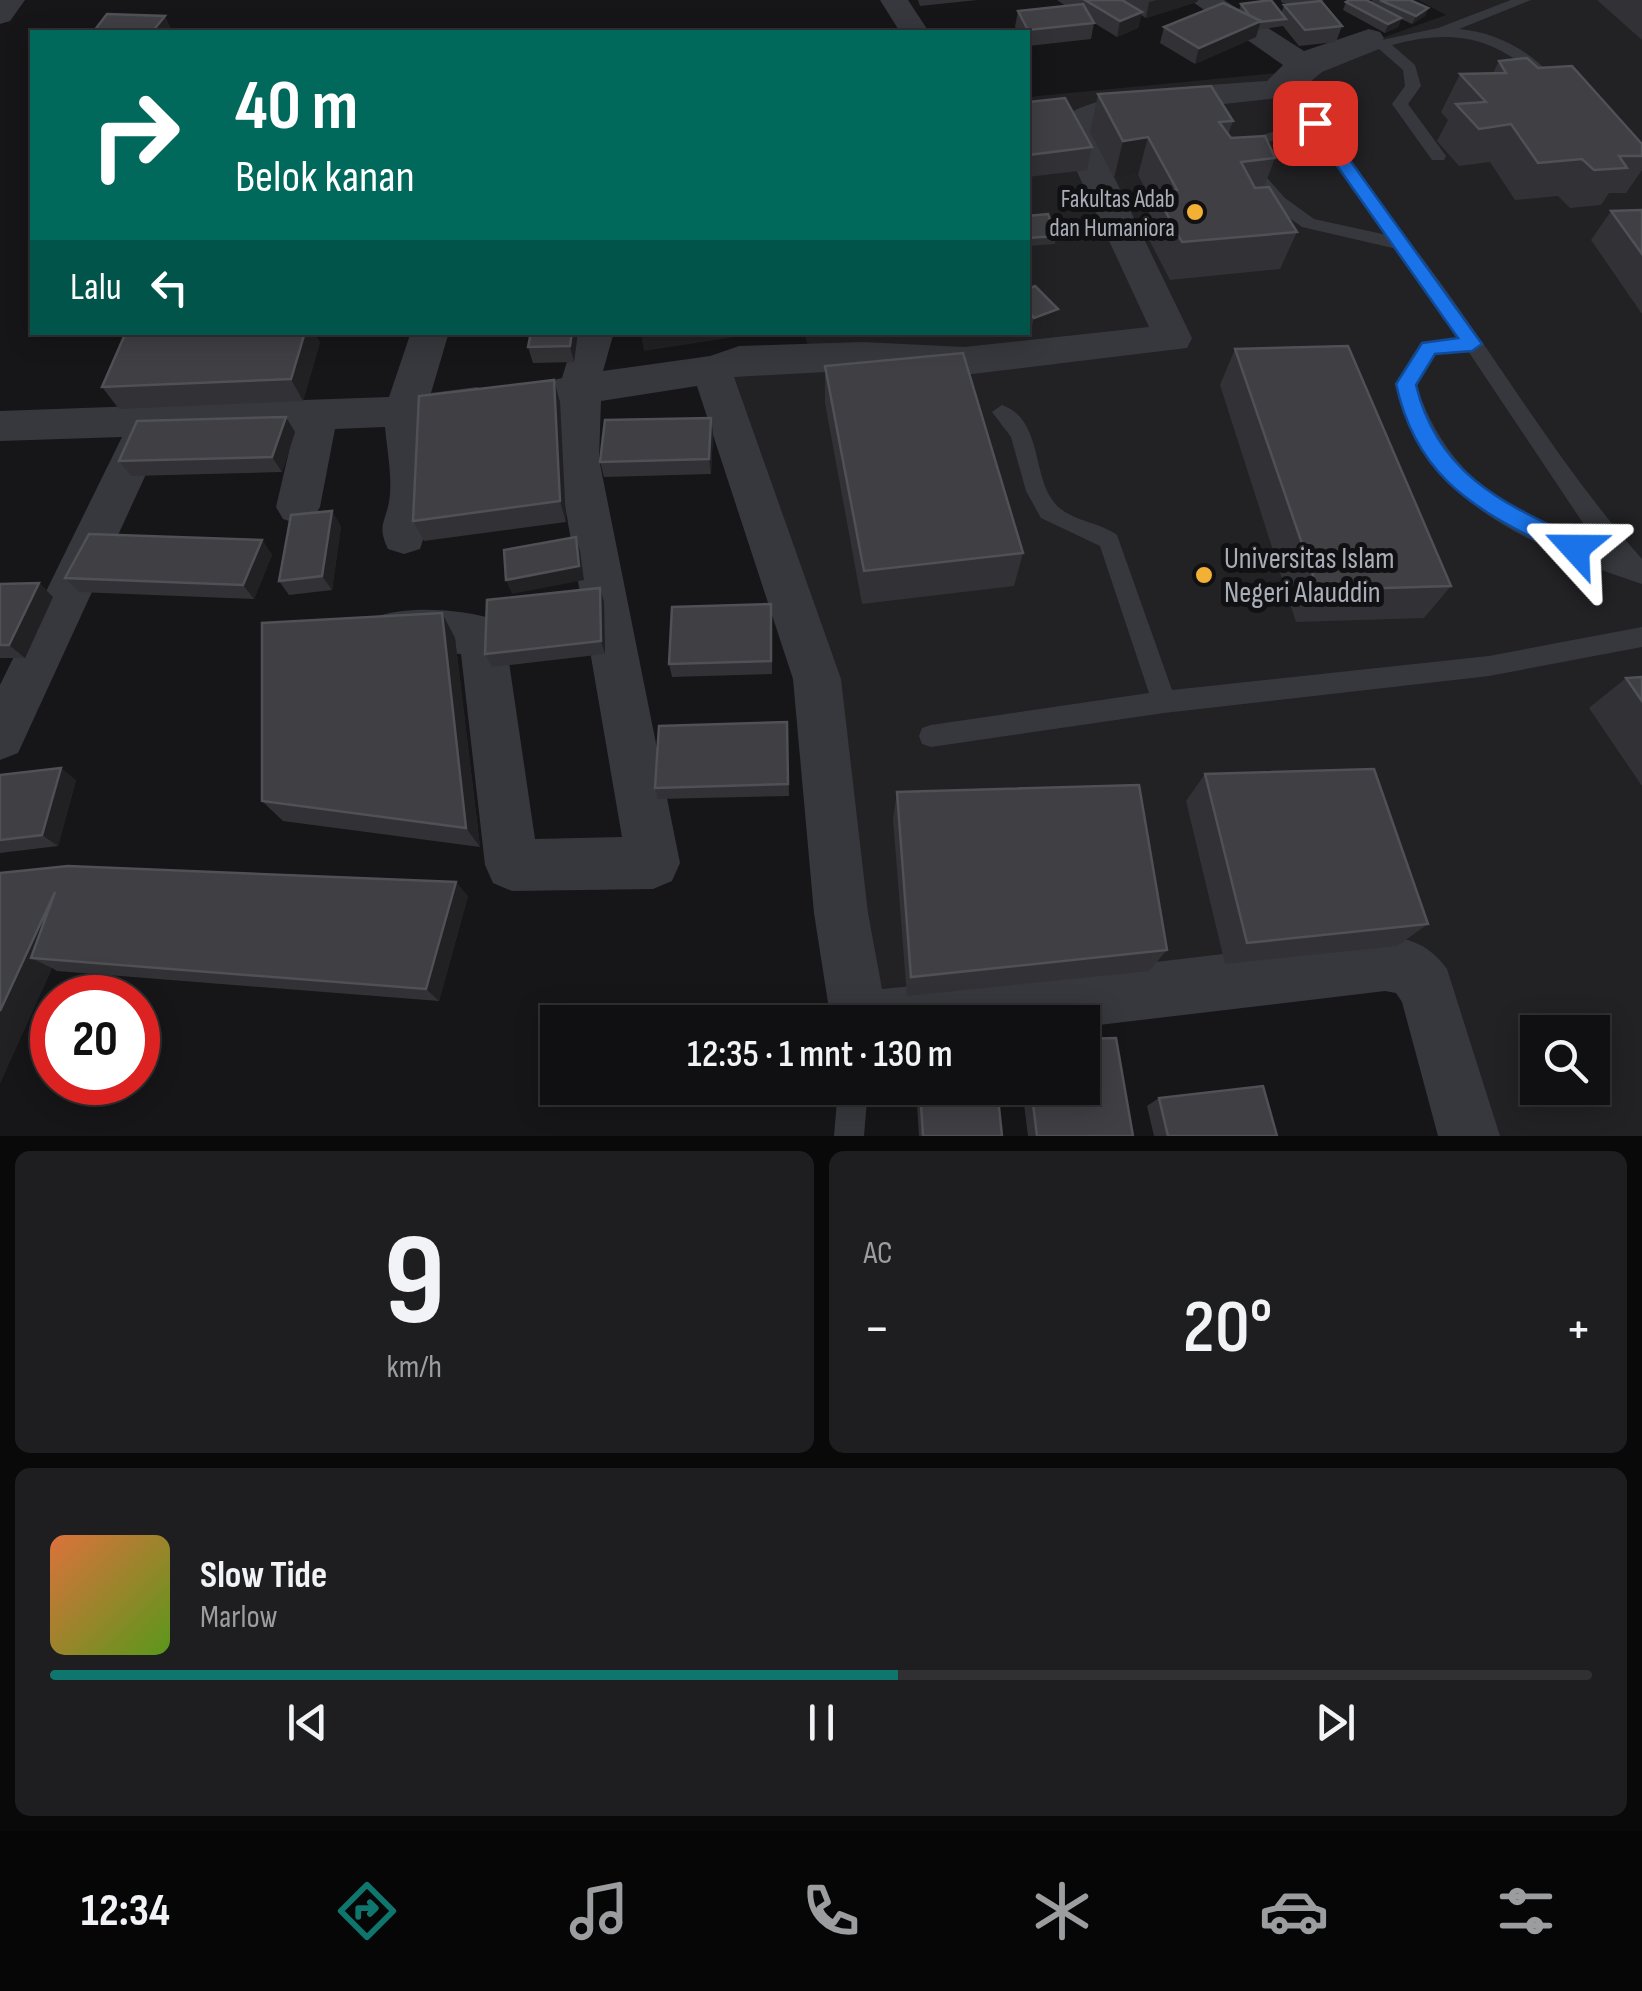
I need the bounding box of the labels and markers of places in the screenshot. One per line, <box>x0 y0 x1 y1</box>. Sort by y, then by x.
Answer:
pin <box>1273 81 1358 166</box>
place label: Fakultas Adab dan Humaniora <box>1049 184 1175 244</box>
marker: Fakultas Adab dan Humaniora <box>1184 201 1206 223</box>
place label: Universitas Islam Negeri Alauddin <box>1224 541 1395 611</box>
marker: Universitas Islam Negeri Alauddin <box>1193 564 1215 586</box>

